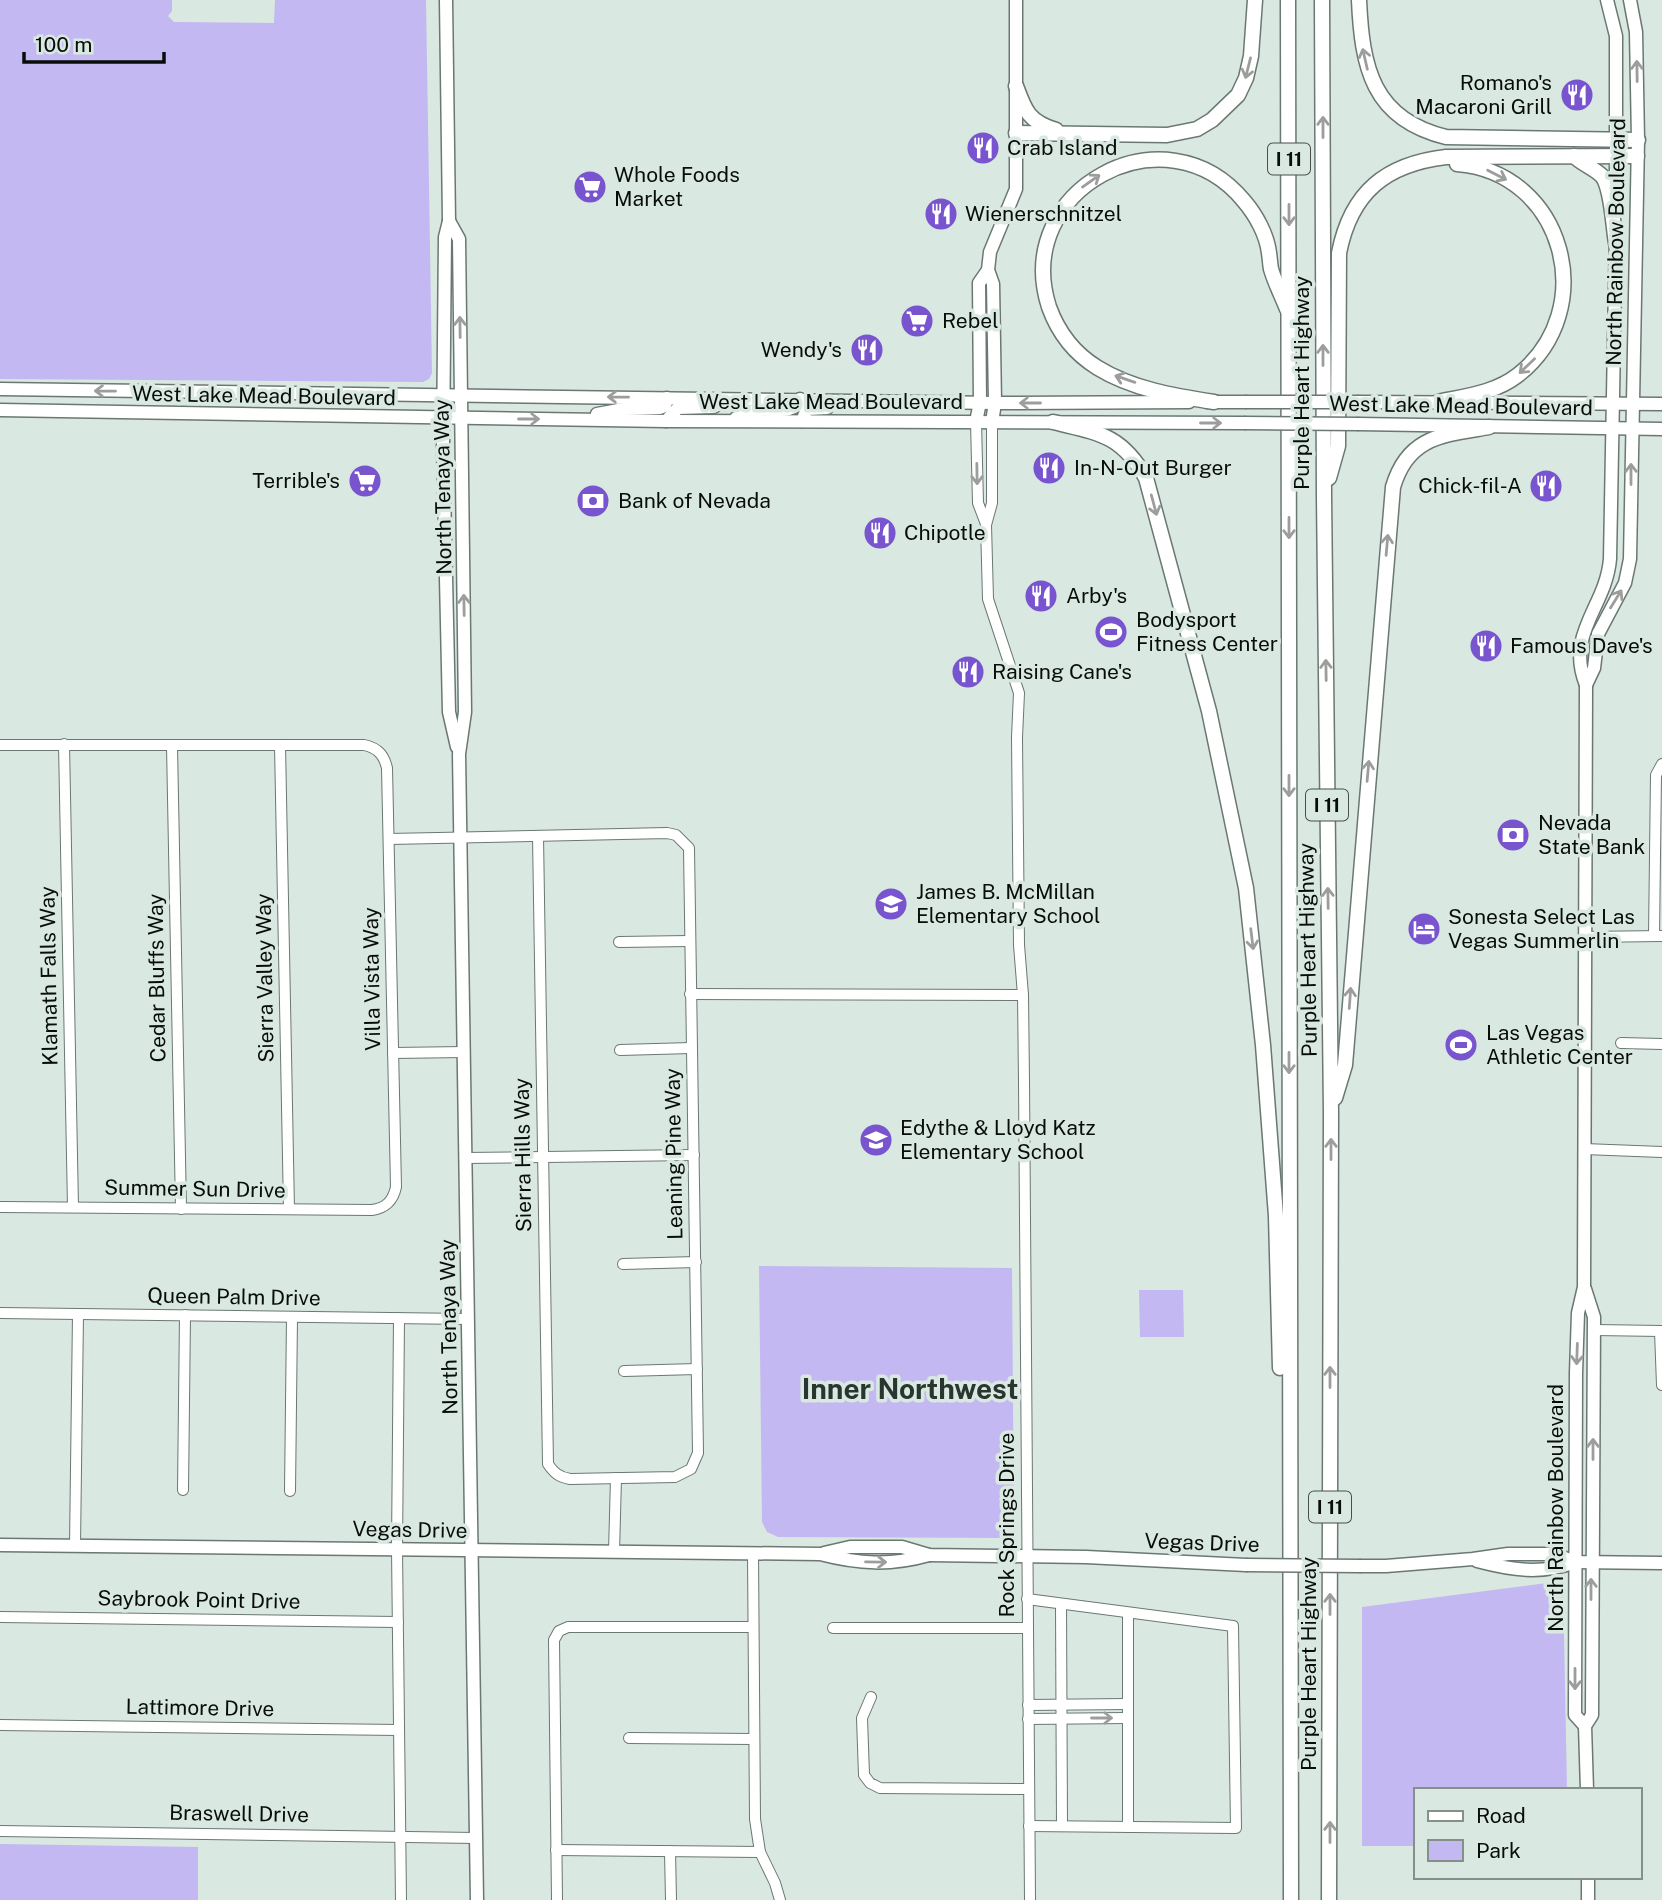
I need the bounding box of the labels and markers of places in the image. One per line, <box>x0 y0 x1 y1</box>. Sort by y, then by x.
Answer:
place label: Romano's Macaroni Grill <box>1415 70 1552 119</box>
restaurant icon: Romano's Macaroni Grill <box>1558 76 1596 114</box>
restaurant icon: Crab Island <box>964 129 1002 167</box>
place label: Crab Island <box>1007 135 1117 160</box>
place label: Whole Foods Market <box>614 162 740 211</box>
supermarket icon: Whole Foods Market <box>571 168 609 206</box>
restaurant icon: Wienerschnitzel <box>922 195 960 233</box>
place label: Wienerschnitzel <box>965 201 1122 226</box>
supermarket icon: Rebel <box>898 302 936 340</box>
place label: Rebel <box>942 308 999 333</box>
restaurant icon: Wendy's <box>848 331 886 369</box>
place label: Wendy's <box>761 337 842 362</box>
restaurant icon: In-N-Out Burger <box>1030 449 1068 487</box>
place label: In-N-Out Burger <box>1074 455 1232 480</box>
supermarket icon: Terrible's <box>346 462 384 500</box>
restaurant icon: Chick-fil-A <box>1527 467 1565 505</box>
place label: Terrible's <box>252 468 340 493</box>
place label: Chick-fil-A <box>1418 473 1522 498</box>
bank icon: Bank of Nevada <box>574 482 612 520</box>
place label: Bank of Nevada <box>618 488 771 513</box>
restaurant icon: Chipotle <box>861 514 899 552</box>
place label: Chipotle <box>904 520 986 545</box>
restaurant icon: Arby's <box>1022 577 1060 615</box>
place label: Arby's <box>1066 583 1127 608</box>
place label: Bodysport Fitness Center <box>1136 607 1278 656</box>
sports icon: Bodysport Fitness Center <box>1092 613 1130 651</box>
restaurant icon: Famous Dave's <box>1467 627 1505 665</box>
place label: Famous Dave's <box>1510 633 1653 658</box>
restaurant icon: Raising Cane's <box>949 653 987 691</box>
place label: Raising Cane's <box>992 659 1132 684</box>
place label: Nevada State Bank <box>1538 810 1645 859</box>
bank icon: Nevada State Bank <box>1494 816 1532 854</box>
place label: James B. McMillan Elementary School <box>916 879 1100 928</box>
school or university icon: James B. McMillan Elementary School <box>872 885 910 923</box>
place label: Sonesta Select Las Vegas Summerlin <box>1448 904 1635 953</box>
hotel icon: Sonesta Select Las Vegas Summerlin <box>1405 910 1443 948</box>
place label: Las Vegas Athletic Center <box>1486 1020 1633 1069</box>
sports icon: Las Vegas Athletic Center <box>1442 1026 1480 1064</box>
place label: Edythe & Lloyd Katz Elementary School <box>900 1115 1096 1164</box>
school or university icon: Edythe & Lloyd Katz Elementary School <box>857 1121 895 1159</box>

